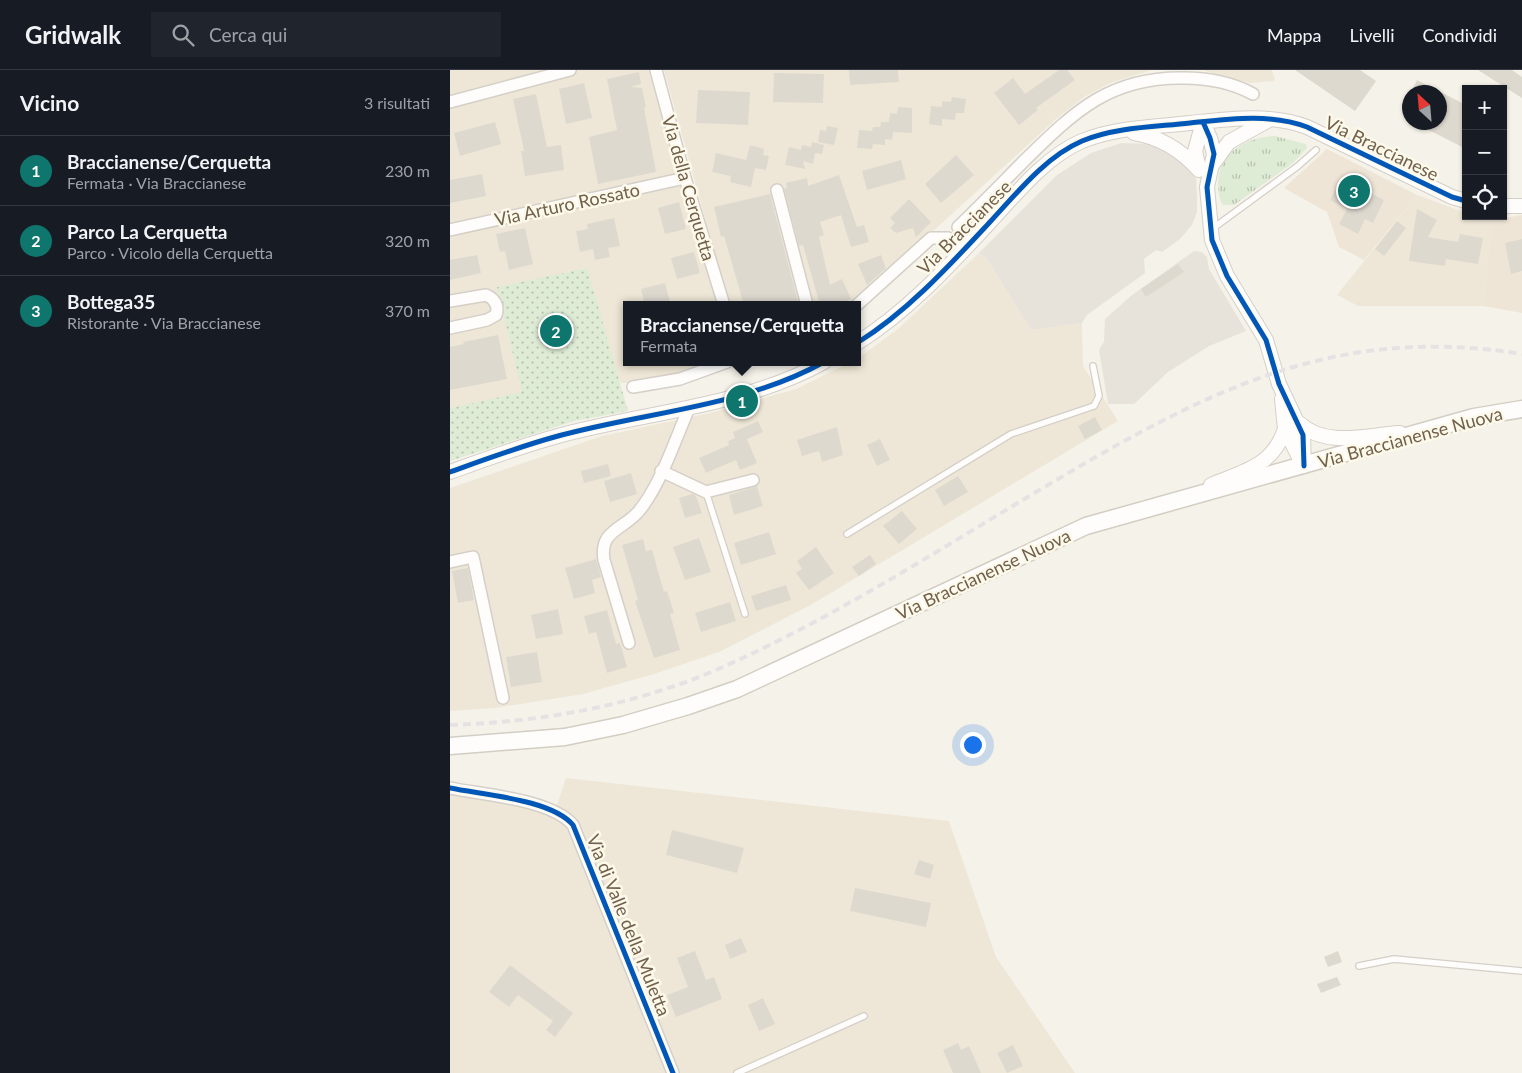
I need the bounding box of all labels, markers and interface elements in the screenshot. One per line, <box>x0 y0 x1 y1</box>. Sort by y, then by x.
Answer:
search box <box>151 12 501 57</box>
text: Gridwalk <box>25 20 121 49</box>
icon: search <box>169 21 197 49</box>
text: Cerca qui <box>209 23 287 46</box>
text: Mappa <box>1267 24 1322 46</box>
text: Livelli <box>1350 24 1394 46</box>
text: Condividi <box>1422 24 1497 46</box>
north arrow <box>1402 85 1447 130</box>
map controls <box>1462 85 1507 220</box>
button: + <box>1462 85 1507 130</box>
text: Vicino <box>20 90 79 115</box>
text: 3 risultati <box>364 93 430 112</box>
street label: Via Braccianese <box>1321 111 1443 185</box>
street label: Via della Cerquetta <box>658 113 720 263</box>
button: − <box>1462 130 1507 175</box>
text: Braccianense/Cerquetta <box>67 150 271 173</box>
text: 1 <box>31 161 41 180</box>
text: 230 m <box>385 161 430 180</box>
pin: 3 <box>1338 172 1370 210</box>
text: Fermata · Via Braccianese <box>67 173 246 192</box>
street label: Via Braccianese <box>912 175 1016 279</box>
button: locate <box>1462 175 1507 220</box>
street label: Via Arturo Rossato <box>493 178 641 230</box>
text: Parco La Cerquetta <box>67 220 227 243</box>
text: 2 <box>31 231 41 250</box>
text: 320 m <box>385 231 430 250</box>
text: Parco · Vicolo della Cerquetta <box>67 243 273 262</box>
text: Bottega35 <box>67 290 155 313</box>
text: 3 <box>31 301 41 320</box>
text: 370 m <box>385 301 430 320</box>
popup <box>623 301 861 366</box>
pin: 2 <box>540 312 572 350</box>
text: Ristorante · Via Braccianese <box>67 313 261 332</box>
text: Braccianense/Cerquetta <box>640 313 844 336</box>
text: Fermata <box>640 336 697 355</box>
pin: 1 <box>726 382 758 420</box>
street label: Via Braccianense Nuova <box>1315 402 1505 472</box>
street label: Via Braccianense Nuova <box>892 524 1074 624</box>
your location <box>960 732 986 758</box>
street label: Via di Valle della Muletta <box>582 831 676 1019</box>

